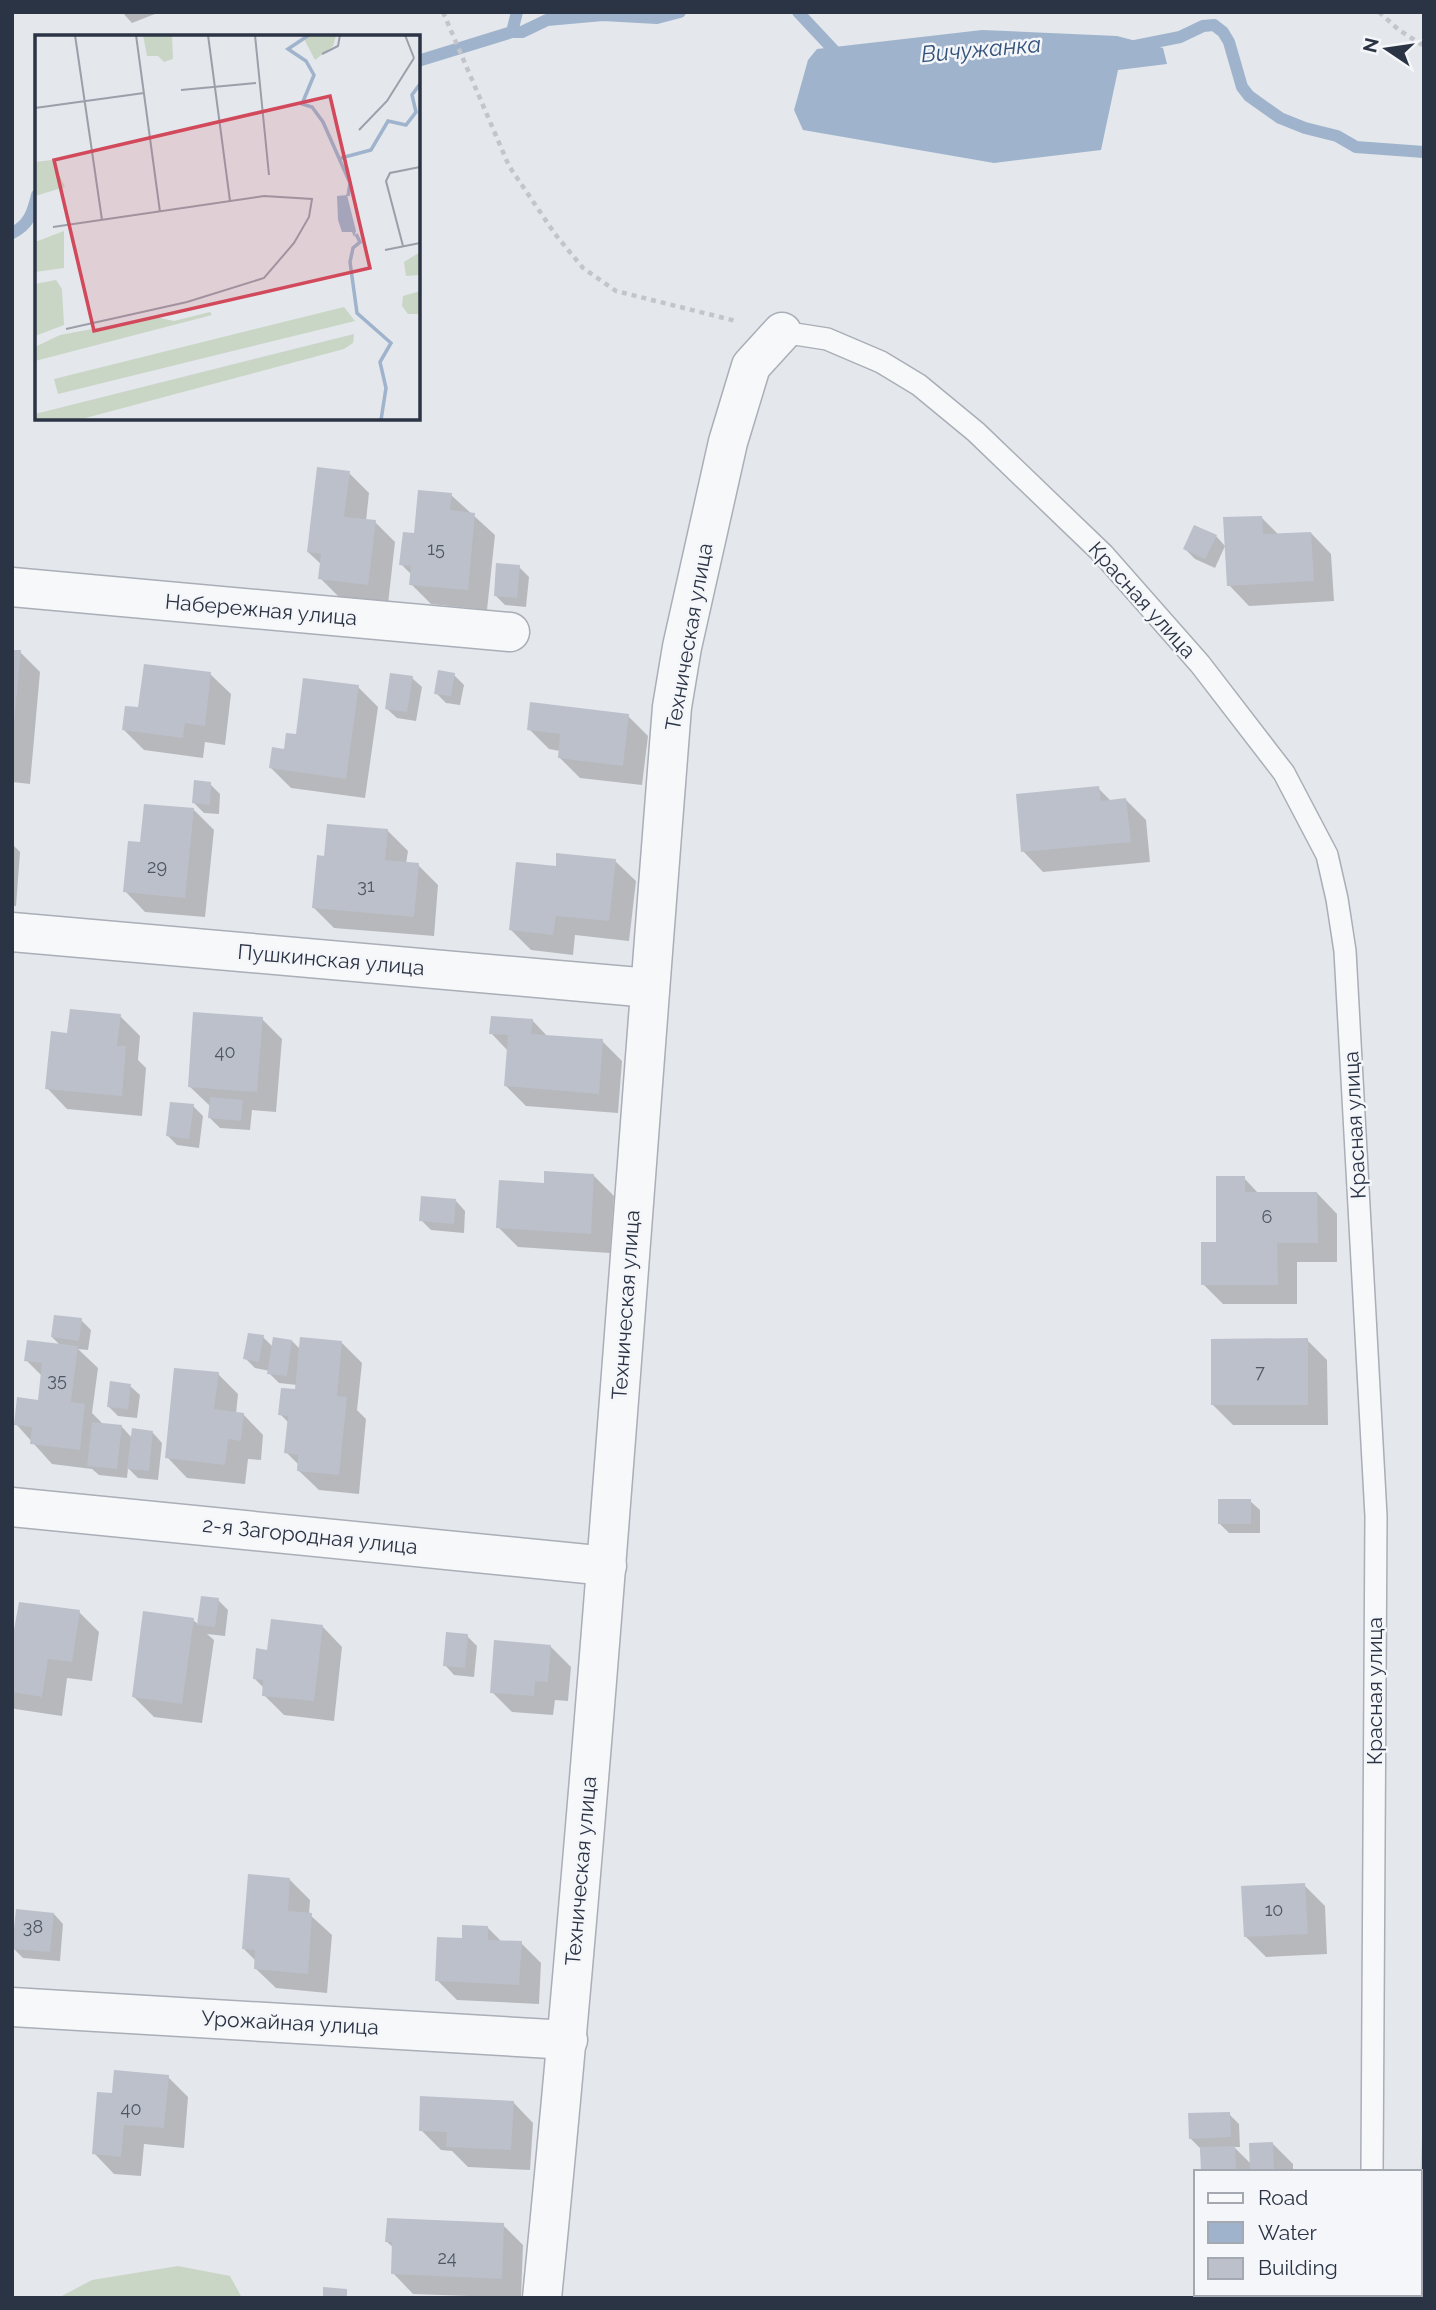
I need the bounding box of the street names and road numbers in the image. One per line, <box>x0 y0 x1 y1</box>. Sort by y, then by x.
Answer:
street label: Красная улица <box>1084 536 1201 663</box>
street label: Техническая улица <box>660 541 717 733</box>
street label: Набережная улица <box>164 589 358 630</box>
street label: Пушкинская улица <box>236 939 426 980</box>
street label: Красная улица <box>1338 1050 1371 1200</box>
street label: Техническая улица <box>606 1209 645 1401</box>
street label: 2-я Загородная улица <box>201 1512 419 1559</box>
street label: Красная улица <box>1362 1617 1387 1765</box>
street label: Техническая улица <box>560 1775 601 1967</box>
street label: Урожайная улица <box>201 2005 379 2040</box>

